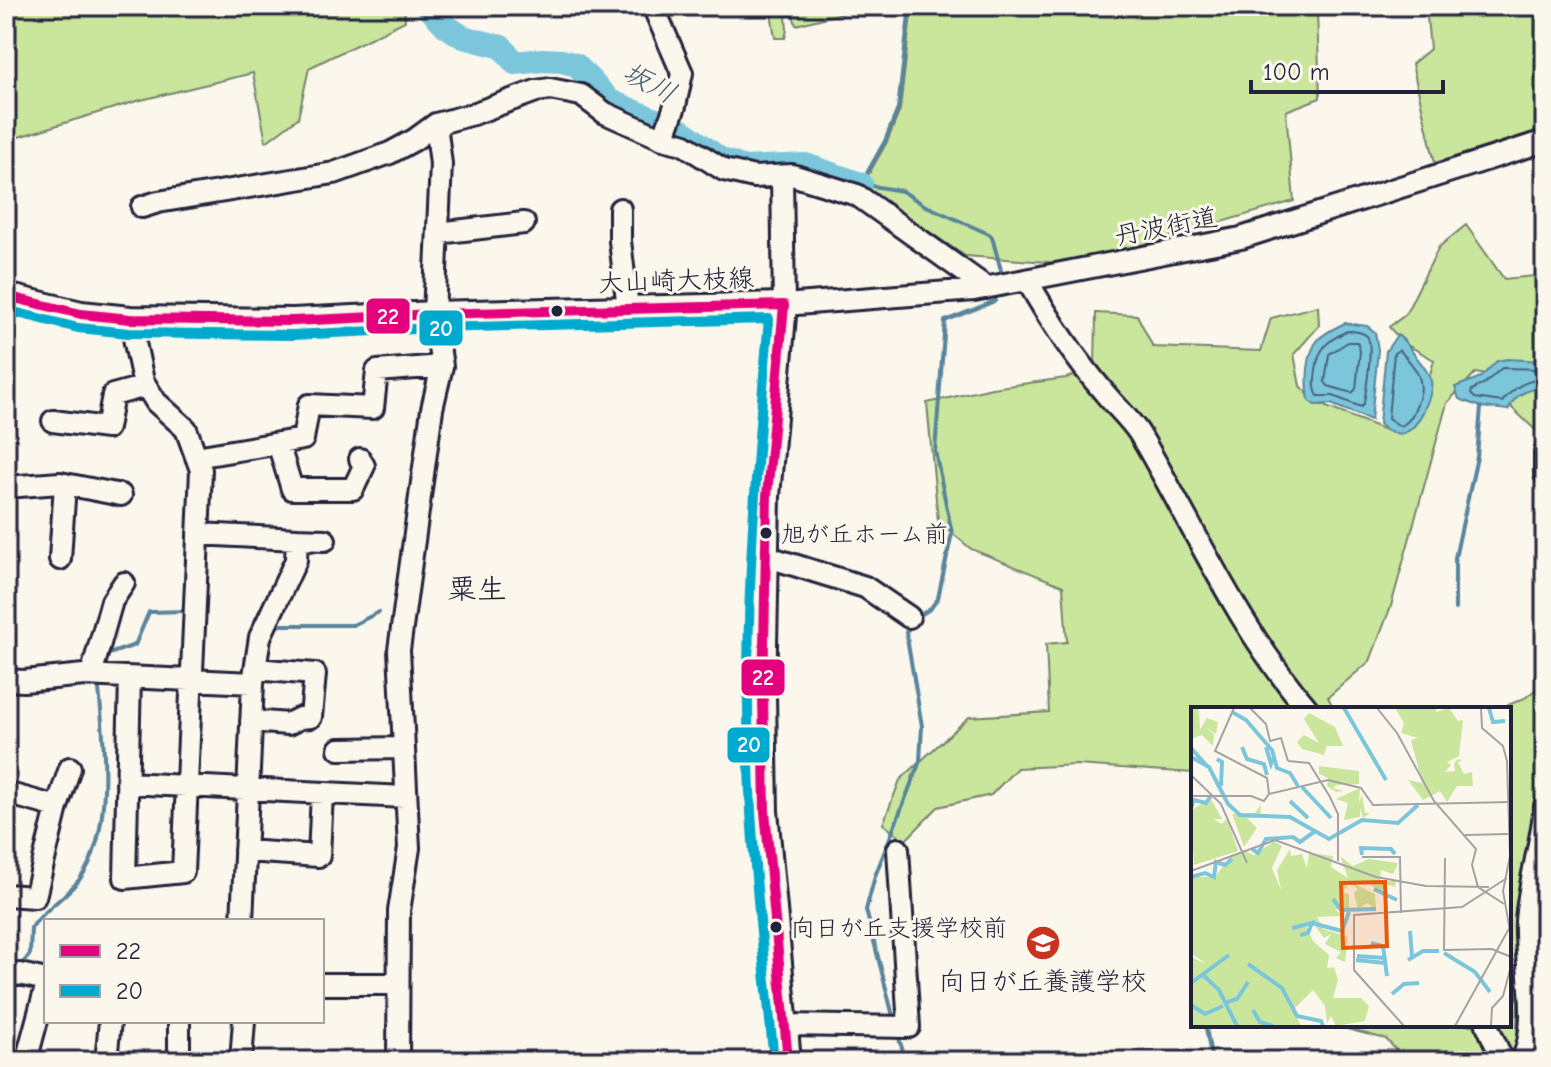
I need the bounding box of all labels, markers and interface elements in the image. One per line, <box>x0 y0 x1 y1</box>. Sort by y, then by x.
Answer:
scale bar <box>1251 44 1443 94</box>
water label: 坂川 <box>617 56 682 110</box>
text: 100 m <box>1263 58 1330 86</box>
street label: 丹波街道 <box>1112 202 1220 252</box>
street label: 大山崎大枝線 <box>598 263 755 299</box>
line badge: 22 <box>365 297 411 335</box>
unlabelled marker <box>549 303 565 319</box>
text: 22 <box>377 304 399 330</box>
line badge: 20 <box>418 309 464 347</box>
text: 20 <box>429 316 453 342</box>
place label: 旭が丘ホーム前 <box>781 520 948 548</box>
marker: 旭が丘ホーム前 <box>758 525 774 541</box>
district label: 粟生 <box>447 572 507 607</box>
line badge: 22 <box>740 658 786 697</box>
text: 22 <box>752 665 774 691</box>
inset map <box>1191 707 1511 1027</box>
line badge: 20 <box>726 726 771 764</box>
text: 20 <box>737 732 761 758</box>
place label: 向日が丘支援学校前 <box>791 914 1007 942</box>
legend <box>44 919 324 1023</box>
marker: 向日が丘支援学校前 <box>768 919 784 935</box>
school or university icon: 向日が丘養護学校 <box>1024 924 1062 962</box>
text: 22 <box>116 937 141 965</box>
place label: 向日が丘養護学校 <box>939 967 1147 997</box>
text: 20 <box>116 977 143 1005</box>

